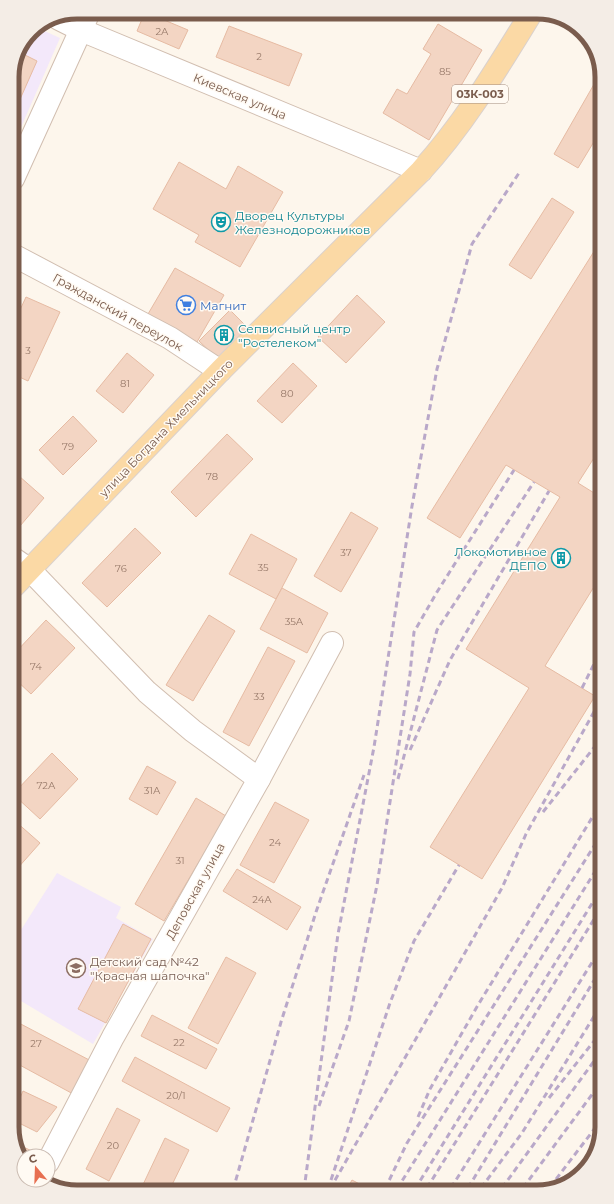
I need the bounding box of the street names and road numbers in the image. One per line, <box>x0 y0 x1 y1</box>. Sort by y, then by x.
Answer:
street label: Киевская улица <box>191 70 289 122</box>
road number: 03К-003 <box>452 85 508 103</box>
street label: Гражданский переулок <box>50 270 186 354</box>
street label: улица Богдана Хмельницкого <box>95 356 236 501</box>
street label: Деповская улица <box>162 840 228 942</box>

